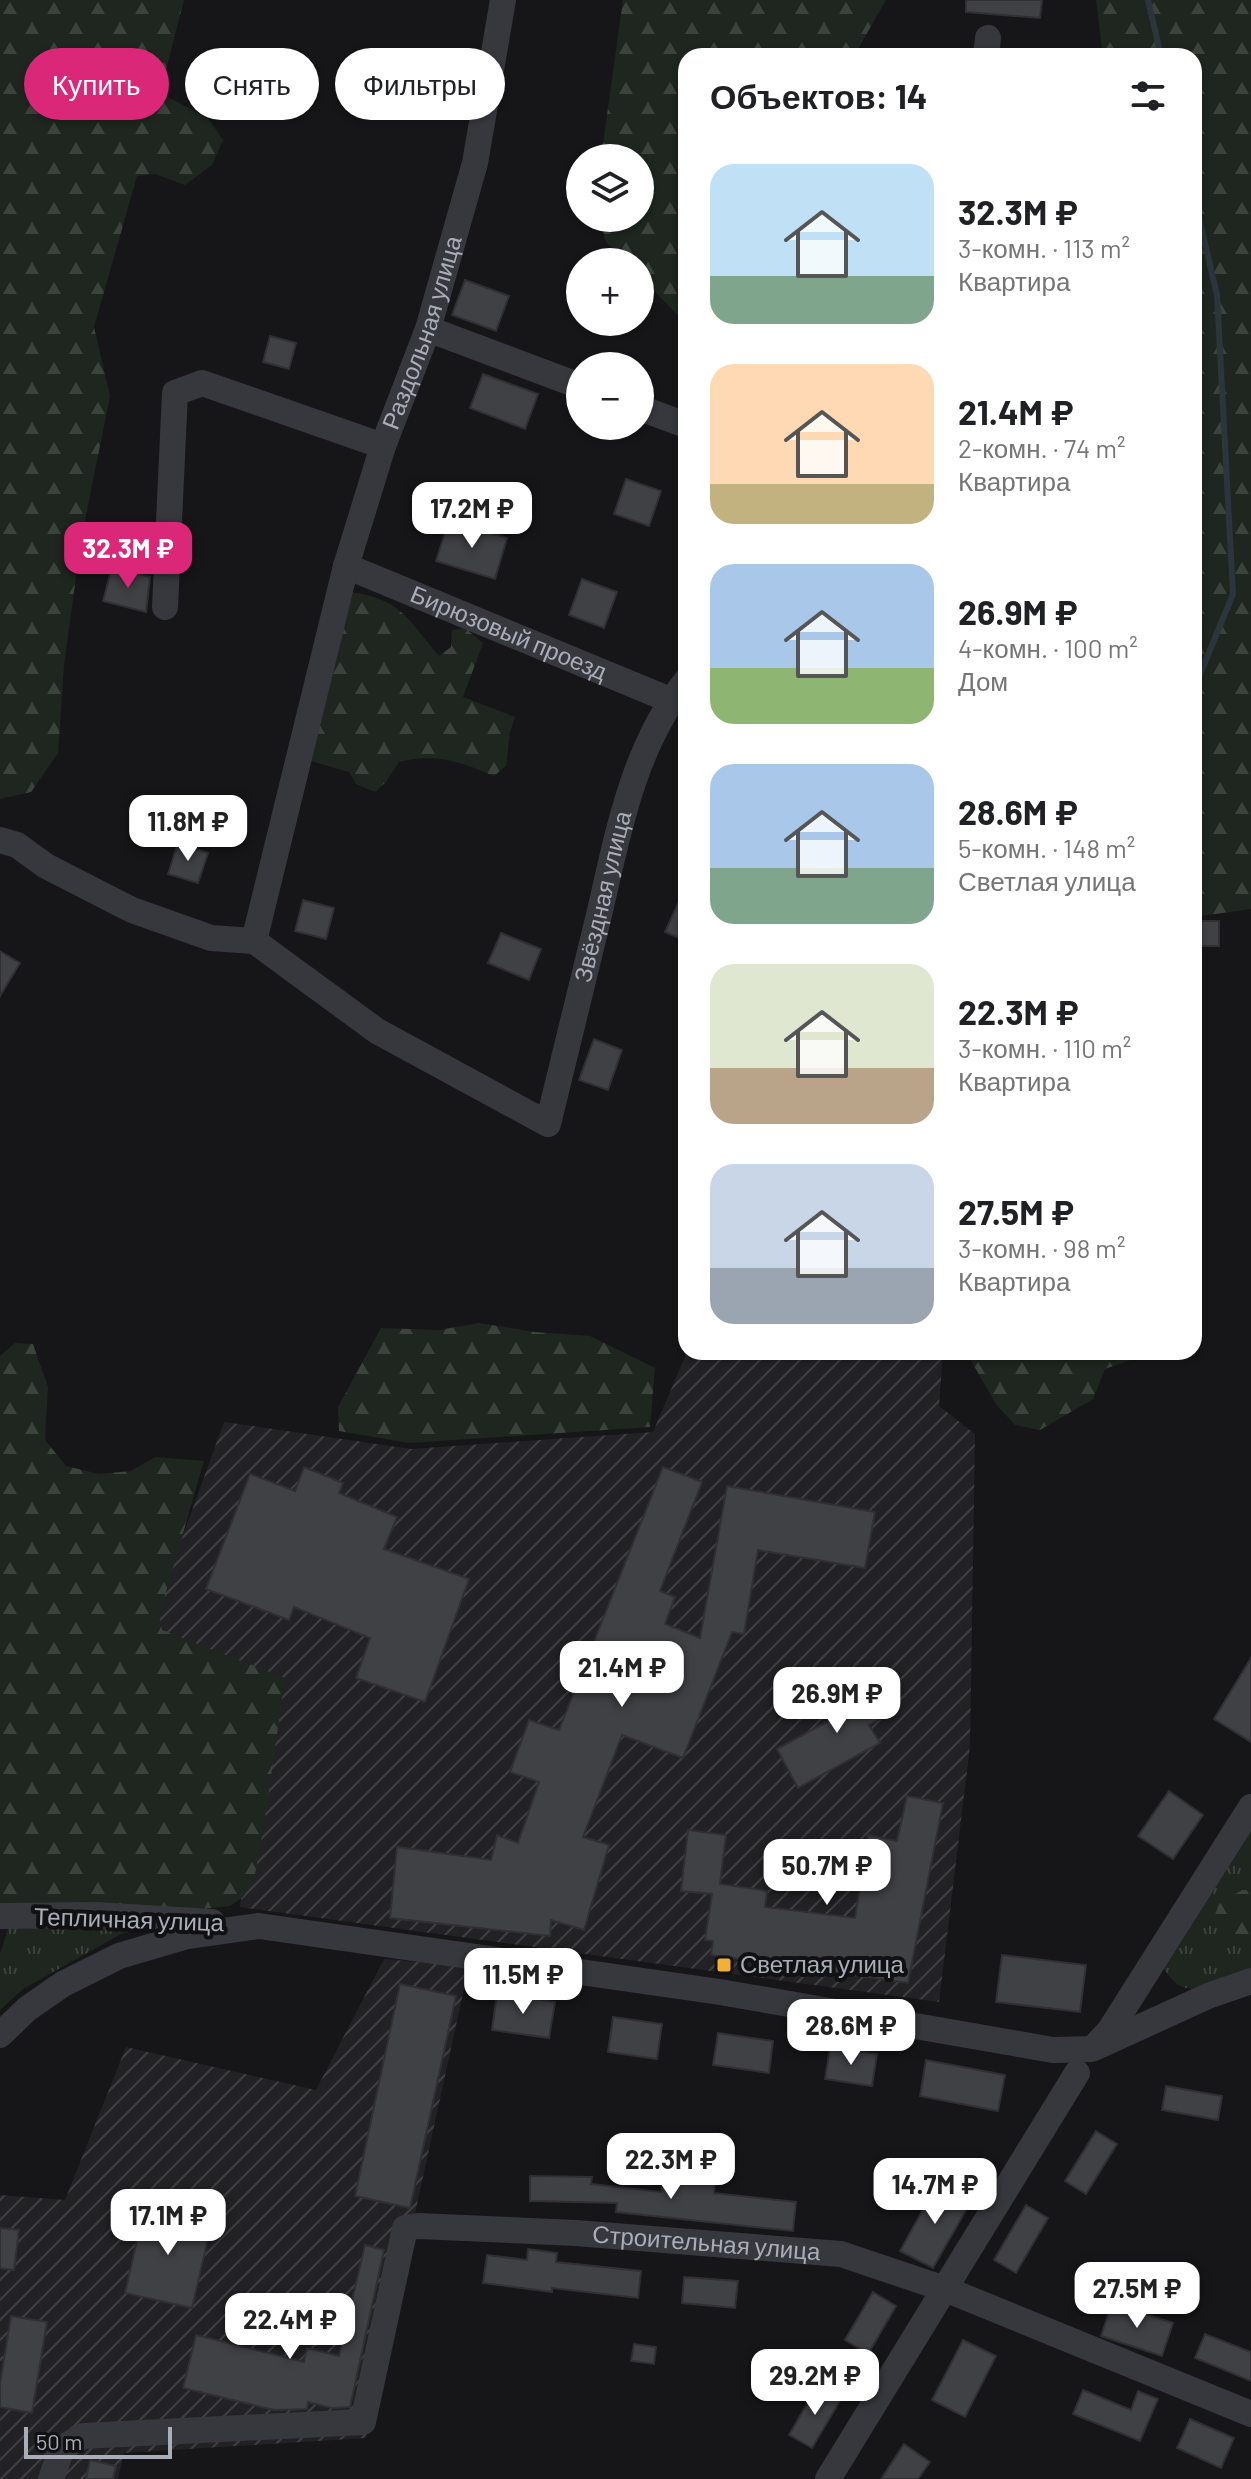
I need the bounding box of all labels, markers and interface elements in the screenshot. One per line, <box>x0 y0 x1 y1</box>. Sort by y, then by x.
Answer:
chip: Купить <box>24 48 169 120</box>
chip: Снять <box>185 48 319 120</box>
chip: Фильтры <box>335 48 505 120</box>
icon: filters <box>1126 74 1170 118</box>
text: Объектов: 14 <box>710 75 927 116</box>
map controls <box>566 144 654 440</box>
button: layers <box>566 144 654 232</box>
text: 32.3M ₽ <box>958 191 1078 232</box>
icon: home <box>774 196 870 292</box>
street label: Раздольная улица <box>375 231 467 433</box>
text: 3-комн. · 113 m² <box>958 232 1130 263</box>
button: + <box>566 248 654 336</box>
text: Квартира <box>958 265 1070 296</box>
button: − <box>566 352 654 440</box>
text: 21.4M ₽ <box>958 391 1074 432</box>
icon: home <box>774 396 870 492</box>
text: 2-комн. · 74 m² <box>958 432 1125 463</box>
text: Квартира <box>958 465 1070 496</box>
pin: 17.2M ₽ <box>398 482 546 550</box>
text: 17.2M ₽ <box>430 492 514 523</box>
pin: 32.3M ₽ <box>54 522 202 590</box>
text: 32.3M ₽ <box>82 532 174 563</box>
street label: Бирюзовый проезд <box>407 578 612 685</box>
text: 26.9M ₽ <box>958 591 1077 632</box>
icon: home <box>774 596 870 692</box>
text: 4-комн. · 100 m² <box>958 632 1138 663</box>
text: Дом <box>958 665 1008 696</box>
text: 28.6M ₽ <box>958 791 1078 832</box>
pin: 11.8M ₽ <box>114 795 262 863</box>
icon: home <box>774 796 870 892</box>
text: 11.8M ₽ <box>147 805 229 836</box>
street label: Звёздная улица <box>567 807 637 985</box>
text: 5-комн. · 148 m² <box>958 832 1135 863</box>
text: Светлая улица <box>958 865 1136 896</box>
text: 22.3M ₽ <box>958 991 1079 1032</box>
icon: home <box>774 996 870 1092</box>
text: 3-комн. · 110 m² <box>958 1032 1131 1063</box>
text: Квартира <box>958 1065 1070 1096</box>
text: 27.5M ₽ <box>958 1191 1074 1232</box>
icon: home <box>774 1196 870 1292</box>
text: 3-комн. · 98 m² <box>958 1232 1125 1263</box>
text: Квартира <box>958 1265 1070 1296</box>
pin: 21.4M ₽ <box>548 1641 696 1709</box>
text: 21.4M ₽ <box>578 1651 666 1682</box>
pin: 26.9M ₽ <box>763 1667 911 1735</box>
text: 26.9M ₽ <box>791 1677 883 1708</box>
pin: 50.7M ₽ <box>753 1839 901 1907</box>
text: 50.7M ₽ <box>782 1849 872 1880</box>
street label: Тепличная улица <box>34 1901 225 1936</box>
pin: 11.5M ₽ <box>449 1948 597 2016</box>
place label: Светлая улица <box>740 1949 905 1978</box>
marker: Светлая улица <box>715 1956 733 1974</box>
text: 11.5M ₽ <box>482 1958 564 1989</box>
pin: 28.6M ₽ <box>777 1999 925 2067</box>
text: 28.6M ₽ <box>805 2009 897 2040</box>
pin: 22.3M ₽ <box>597 2133 745 2201</box>
text: 22.3M ₽ <box>625 2143 717 2174</box>
pin: 14.7M ₽ <box>861 2158 1009 2226</box>
text: 14.7M ₽ <box>892 2168 978 2199</box>
pin: 17.1M ₽ <box>94 2189 242 2257</box>
text: 17.1M ₽ <box>129 2199 207 2230</box>
street label: Строительная улица <box>591 2218 822 2265</box>
pin: 27.5M ₽ <box>1063 2262 1211 2330</box>
text: 27.5M ₽ <box>1093 2272 1181 2303</box>
pin: 22.4M ₽ <box>216 2293 364 2361</box>
text: 22.4M ₽ <box>243 2303 337 2334</box>
pin: 29.2M ₽ <box>741 2349 889 2417</box>
text: 29.2M ₽ <box>769 2359 861 2390</box>
scale bar <box>24 2423 172 2459</box>
text: 50 m <box>36 2428 82 2454</box>

